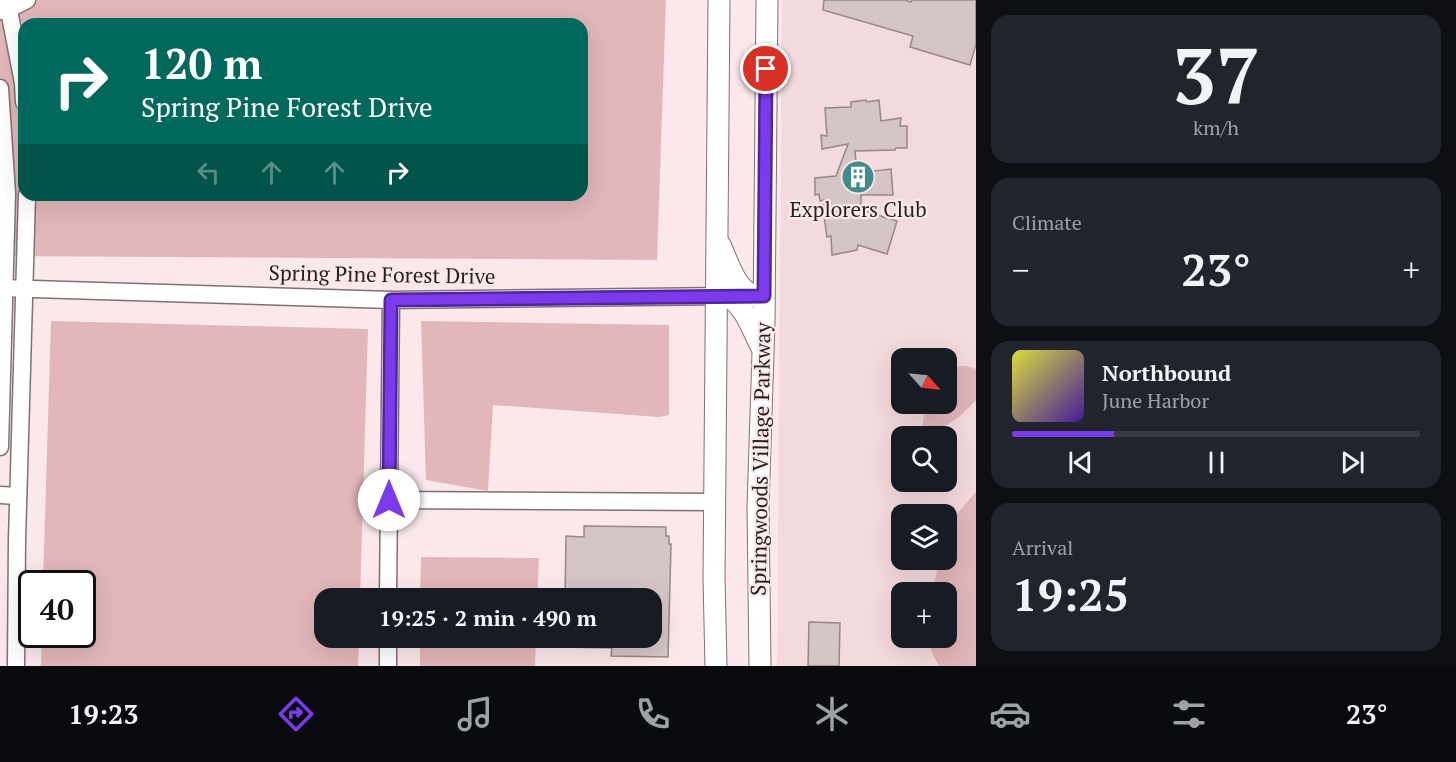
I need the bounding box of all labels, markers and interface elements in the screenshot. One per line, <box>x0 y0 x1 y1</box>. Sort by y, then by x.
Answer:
text: 37 <box>1172 23 1260 126</box>
text: 120 m <box>141 35 262 91</box>
icon: right <box>42 42 120 120</box>
pin <box>740 43 791 94</box>
icon: arrive <box>749 52 782 85</box>
text: Spring Pine Forest Drive <box>141 89 433 125</box>
text: km/h <box>1193 114 1239 141</box>
icon: left <box>192 156 225 189</box>
icon: ahead <box>255 156 288 189</box>
icon: ahead <box>318 156 351 189</box>
icon: right <box>381 156 414 189</box>
building icon: Explorers Club <box>840 159 876 195</box>
place label: Explorers Club <box>789 195 927 223</box>
text: Climate <box>1012 209 1082 236</box>
text: 23° <box>1181 239 1251 299</box>
text: − <box>1012 248 1030 291</box>
text: + <box>1402 248 1420 291</box>
street label: Spring Pine Forest Drive <box>268 258 496 290</box>
street label: Springwoods Village Parkway <box>744 322 776 596</box>
north arrow <box>891 348 957 414</box>
map controls <box>891 348 957 648</box>
text: Northbound <box>1102 358 1231 387</box>
text: June Harbor <box>1102 387 1209 414</box>
button: search <box>891 426 957 492</box>
icon: previous <box>1064 446 1097 479</box>
icon: pause <box>1200 446 1233 479</box>
icon: next <box>1336 446 1369 479</box>
position arrow <box>357 468 421 532</box>
button: layers <box>891 504 957 570</box>
text: Arrival <box>1012 534 1073 561</box>
text: 19:25 <box>1012 564 1129 624</box>
speed limit sign: 40 <box>18 570 96 648</box>
button: + <box>891 582 957 648</box>
text: 19:25 · 2 min · 490 m <box>379 603 597 632</box>
icon: directions <box>275 693 317 735</box>
icon: music <box>454 693 496 735</box>
icon: phone <box>632 693 674 735</box>
icon: climate <box>811 693 853 735</box>
icon: car <box>989 693 1031 735</box>
icon: filters <box>1168 693 1210 735</box>
text: 19:23 <box>68 696 139 732</box>
text: 23° <box>1346 696 1388 732</box>

